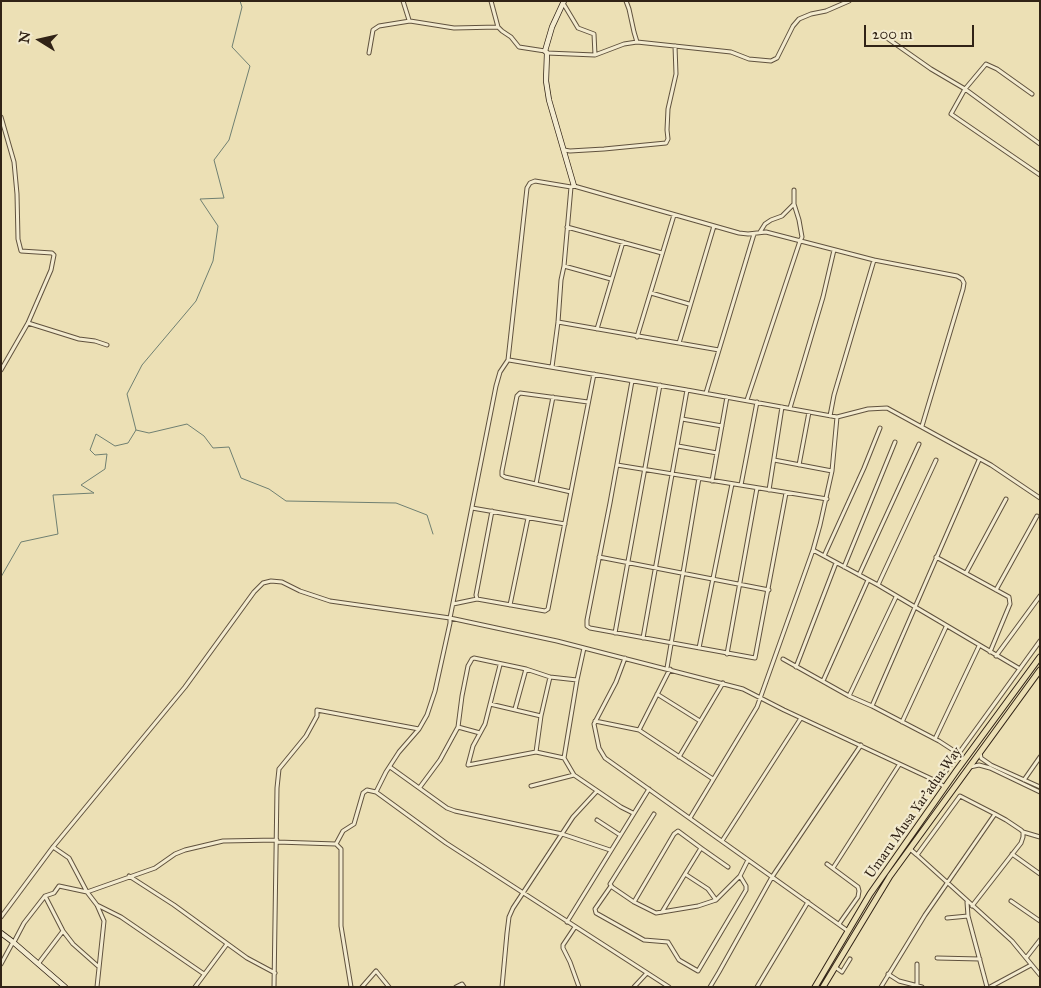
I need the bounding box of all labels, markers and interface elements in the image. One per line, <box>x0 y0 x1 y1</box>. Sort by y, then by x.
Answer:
north arrow <box>15 15 65 65</box>
scale bar <box>866 15 976 47</box>
text: 200 m <box>872 25 913 43</box>
text: N <box>15 30 34 45</box>
street label: Umaru Musa Yar'adua Way <box>862 744 966 882</box>

